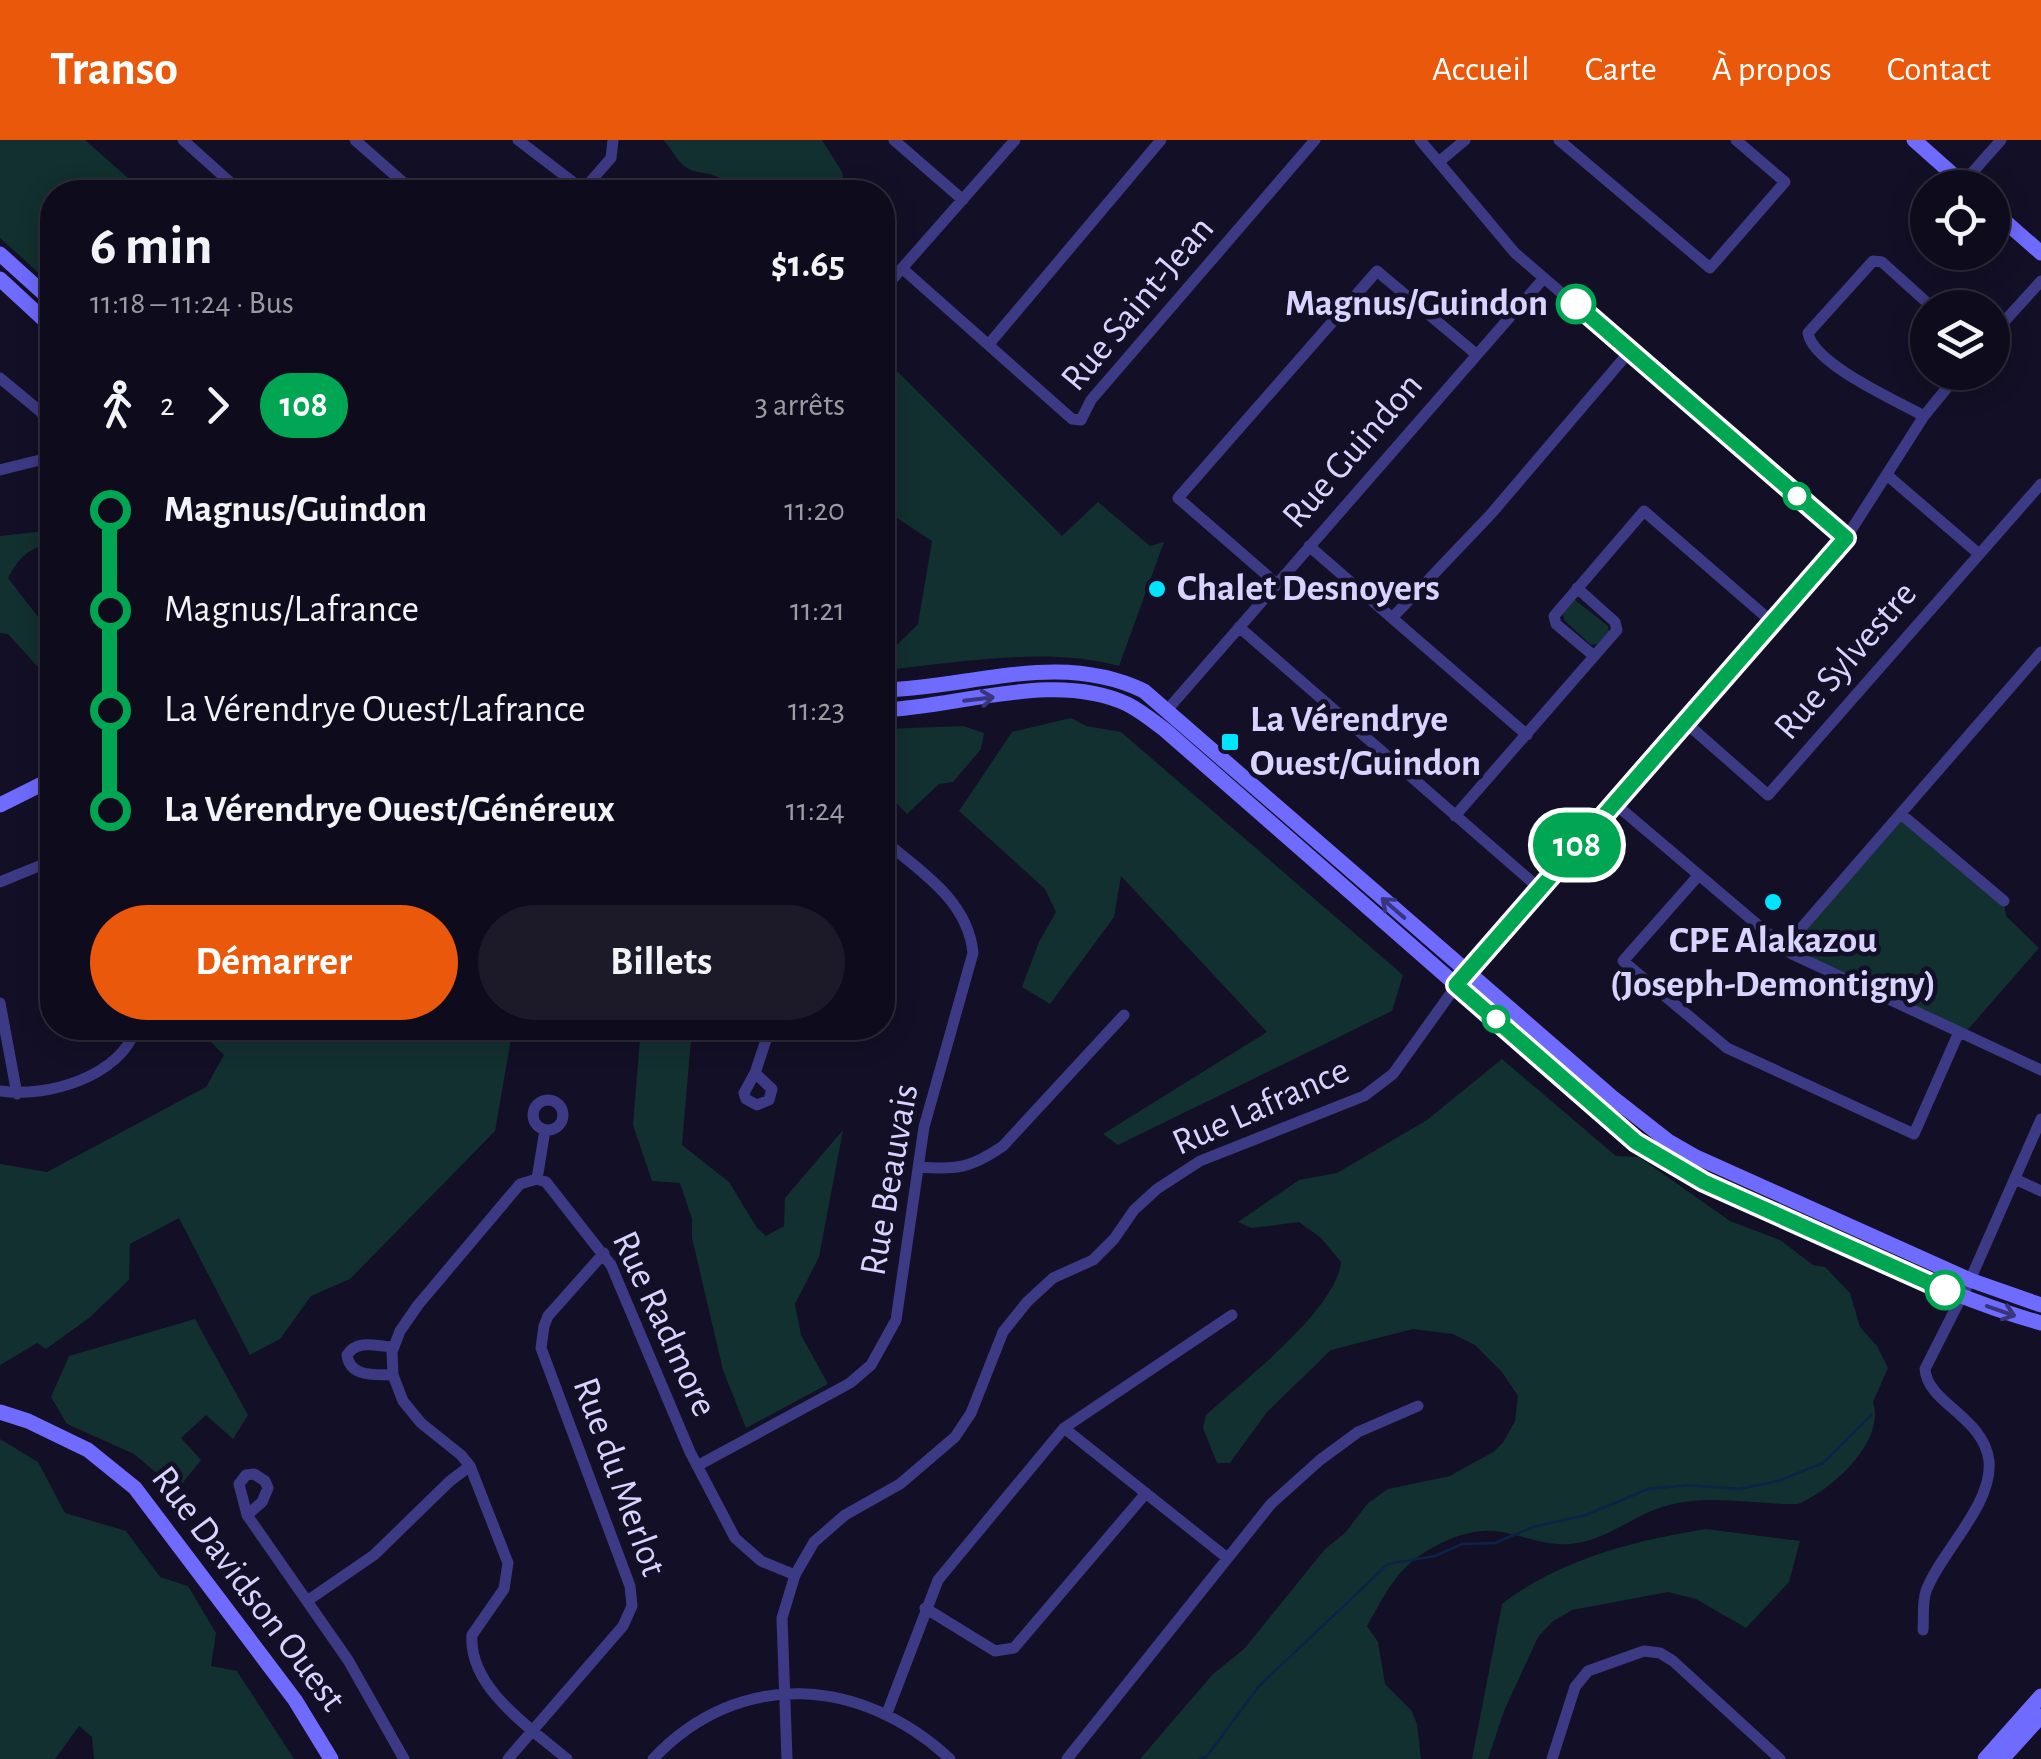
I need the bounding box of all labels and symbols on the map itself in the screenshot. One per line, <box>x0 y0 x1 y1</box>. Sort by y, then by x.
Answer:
street label: Rue Saint-Jean <box>1055 210 1221 398</box>
place label: Magnus/Guindon <box>1285 285 1548 323</box>
marker: Magnus/Guindon <box>1557 285 1595 323</box>
street label: Rue Guindon <box>1276 366 1430 536</box>
unlabelled marker <box>1784 483 1810 509</box>
place label: Chalet Desnoyers <box>1177 570 1440 608</box>
street label: Rue Sylvestre <box>1768 575 1924 747</box>
marker: Chalet Desnoyers <box>1146 578 1168 600</box>
one-way arrow <box>963 689 995 708</box>
place label: La Vérendrye Ouest/Guindon <box>1250 701 1481 783</box>
marker: La Vérendrye Ouest/Guindon <box>1219 731 1241 753</box>
line badge: 108 <box>1520 812 1634 878</box>
marker: CPE Alakazou (Joseph-Demontigny) <box>1762 891 1784 913</box>
one-way arrow <box>1381 896 1406 919</box>
place label: CPE Alakazou (Joseph-Demontigny) <box>1610 922 1936 1004</box>
unlabelled marker <box>1483 1006 1509 1032</box>
street label: Rue Lafrance <box>1167 1051 1355 1163</box>
street label: Rue Beauvais <box>854 1081 926 1279</box>
street label: Rue Radmore <box>605 1226 723 1422</box>
unlabelled marker <box>1926 1271 1964 1309</box>
one-way arrow <box>1985 1303 2017 1321</box>
street label: Rue du Merlot <box>566 1373 672 1581</box>
street label: Rue Davidson Ouest <box>144 1460 352 1718</box>

